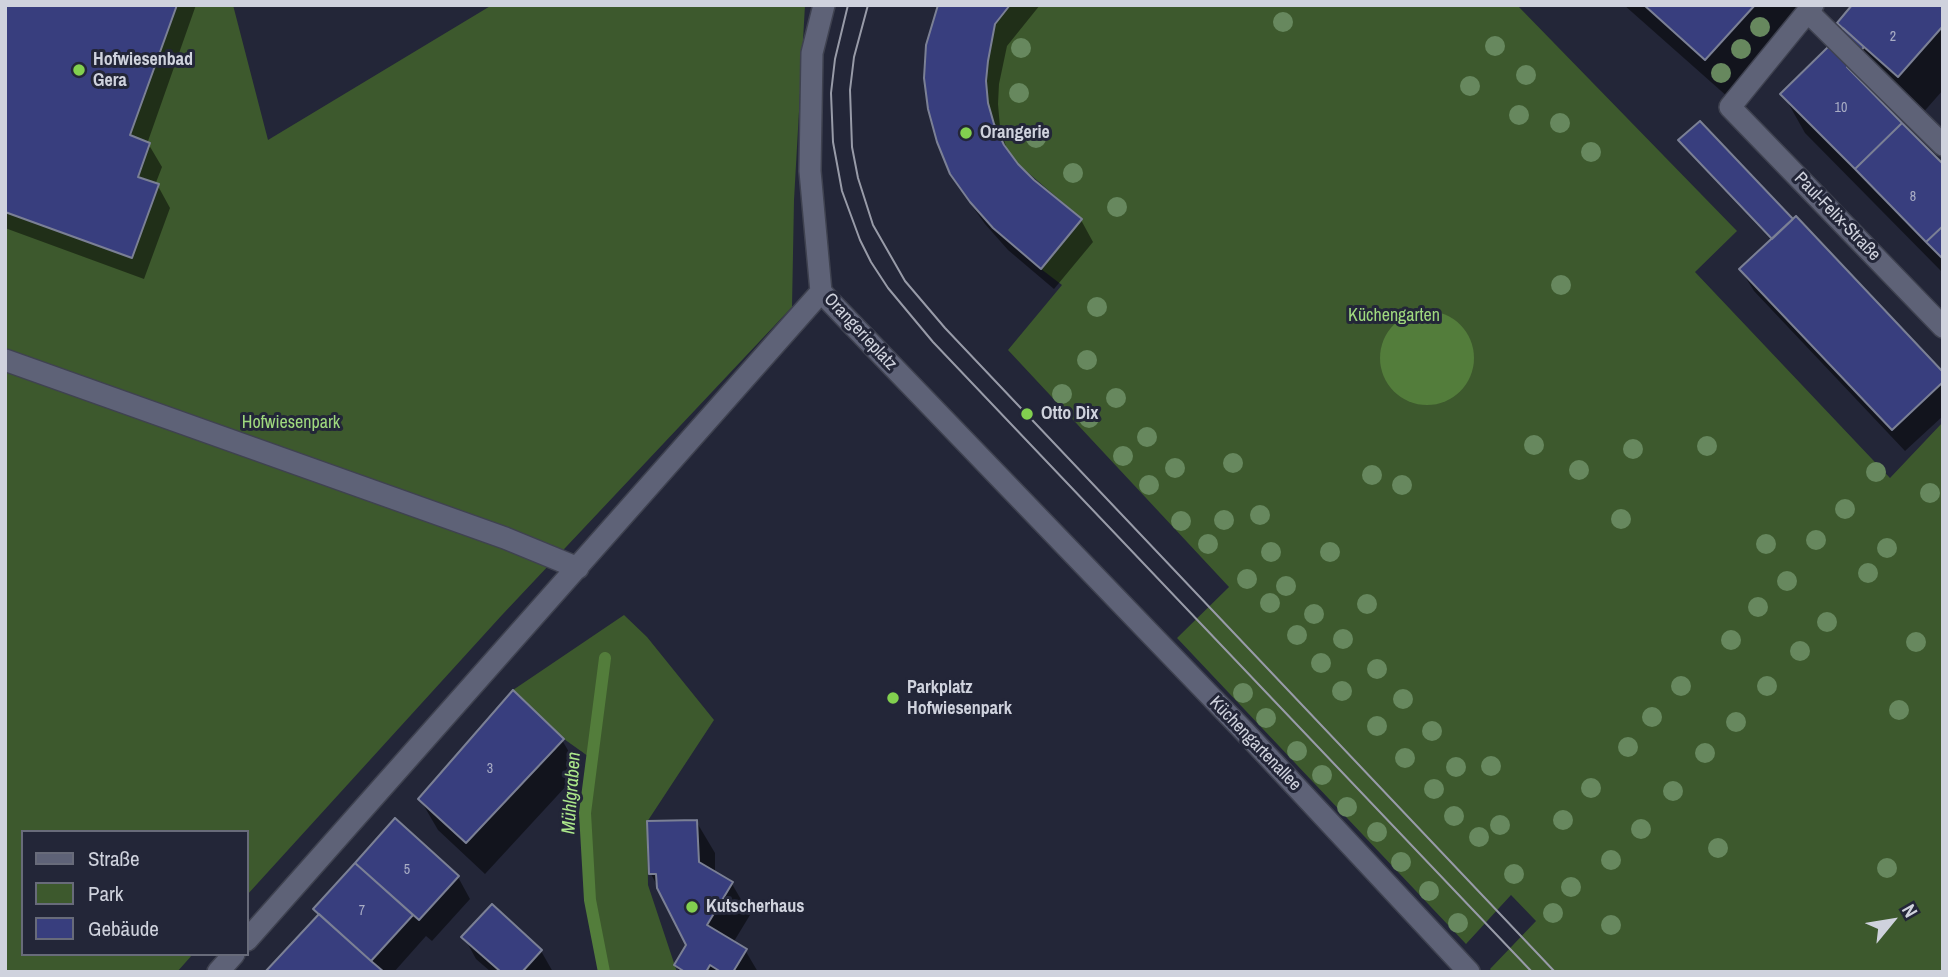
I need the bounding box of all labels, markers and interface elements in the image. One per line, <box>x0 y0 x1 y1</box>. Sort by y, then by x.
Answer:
house number: 2 <box>1890 29 1896 45</box>
place label: Hofwiesenbad Gera <box>93 49 193 92</box>
marker: Hofwiesenbad Gera <box>71 62 87 78</box>
house number: 10 <box>1835 100 1847 116</box>
place label: Orangerie <box>980 122 1050 144</box>
marker: Orangerie <box>958 125 974 141</box>
street label: Paul-Felix-Straße <box>1789 168 1885 266</box>
house number: 8 <box>1910 189 1916 205</box>
street label: Orangerieplatz <box>819 289 901 375</box>
park label: Küchengarten <box>1348 305 1440 327</box>
place label: Otto Dix <box>1041 403 1098 425</box>
marker: Otto Dix <box>1019 406 1035 422</box>
park label: Hofwiesenpark <box>242 412 340 434</box>
place label: Parkplatz Hofwiesenpark <box>907 677 1012 720</box>
marker: Parkplatz Hofwiesenpark <box>885 690 901 706</box>
street label: Küchengartenallee <box>1204 692 1306 796</box>
water label: Mühlgraben <box>558 751 586 835</box>
house number: 3 <box>487 761 493 777</box>
legend <box>21 830 248 956</box>
text: Straße <box>88 844 140 873</box>
house number: 5 <box>404 862 410 878</box>
text: Park <box>88 879 123 908</box>
north arrow <box>1857 886 1927 956</box>
place label: Kutscherhaus <box>706 896 804 918</box>
marker: Kutscherhaus <box>684 899 700 915</box>
text: N <box>1896 899 1924 922</box>
house number: 7 <box>359 903 365 919</box>
text: Gebäude <box>88 914 159 943</box>

